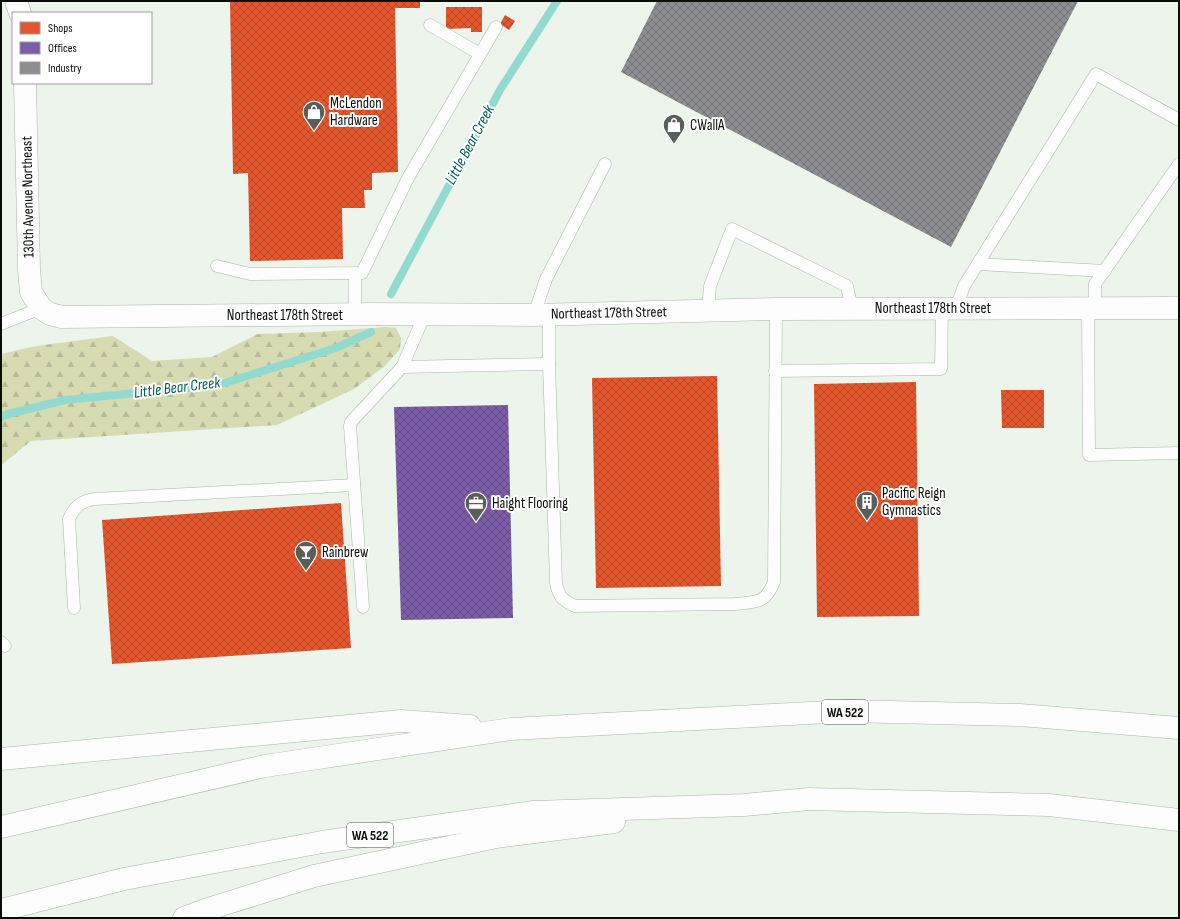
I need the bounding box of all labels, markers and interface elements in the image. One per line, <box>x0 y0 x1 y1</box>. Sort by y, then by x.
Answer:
legend <box>12 12 152 84</box>
text: Shops <box>48 21 73 36</box>
text: Offices <box>48 41 77 56</box>
text: Industry <box>48 61 82 76</box>
place label: McLendon Hardware <box>330 94 382 130</box>
shop icon: McLendon Hardware <box>301 99 327 132</box>
water label: Little Bear Creek <box>441 101 499 188</box>
shop icon: CWallA <box>661 112 687 145</box>
place label: CWallA <box>690 116 725 135</box>
street label: 130th Avenue Northeast <box>17 136 39 258</box>
street label: Northeast 178th Street <box>875 299 992 318</box>
street label: Northeast 178th Street <box>551 302 668 324</box>
street label: Northeast 178th Street <box>227 306 344 325</box>
water label: Little Bear Creek <box>133 373 222 403</box>
place label: Pacific Reign Gymnastics <box>882 484 946 520</box>
building icon: Pacific Reign Gymnastics <box>854 489 880 522</box>
office icon: Haight Flooring <box>463 490 489 523</box>
place label: Haight Flooring <box>492 494 568 513</box>
bar icon: Rainbrew <box>293 539 319 572</box>
place label: Rainbrew <box>322 543 369 562</box>
road number: WA 522 <box>822 700 868 724</box>
road number: WA 522 <box>347 823 393 847</box>

